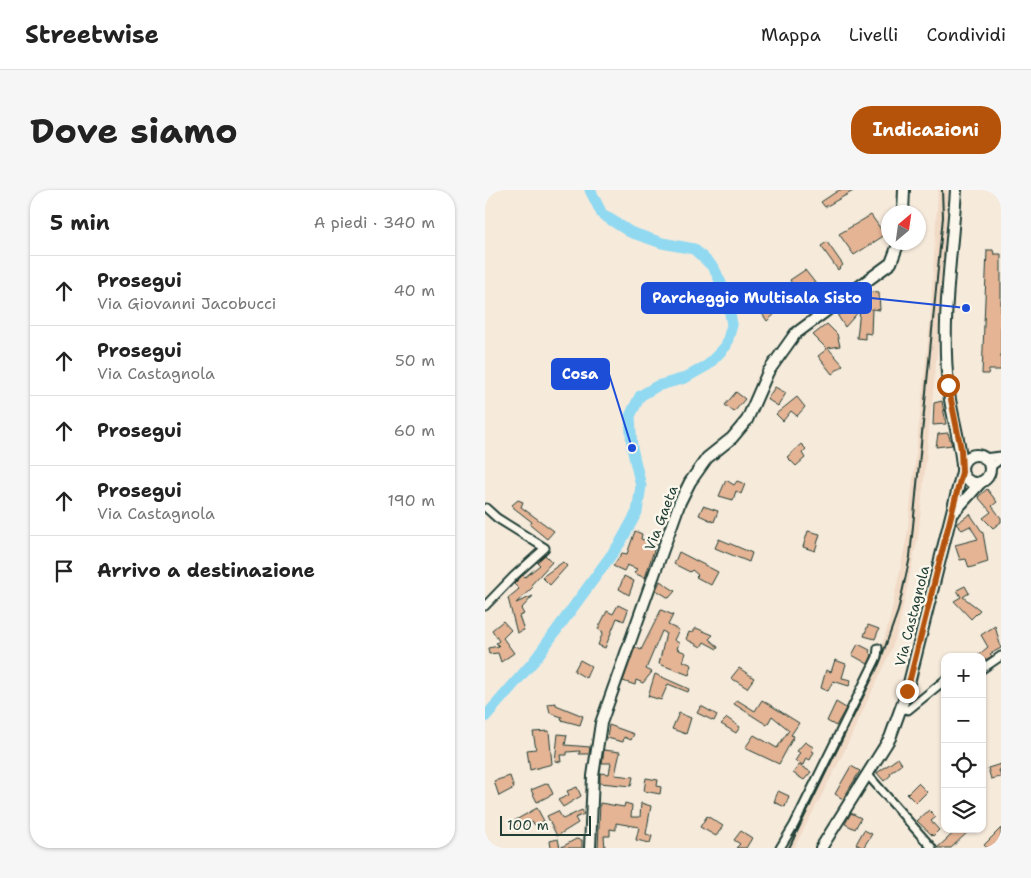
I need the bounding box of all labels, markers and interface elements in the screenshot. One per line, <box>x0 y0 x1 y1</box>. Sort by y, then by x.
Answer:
text: Streetwise <box>25 19 159 51</box>
text: Mappa <box>761 23 821 47</box>
text: Livelli <box>849 23 898 47</box>
text: Condividi <box>926 23 1006 47</box>
button: Indicazioni <box>851 106 1001 154</box>
text: Dove siamo <box>30 107 238 154</box>
north arrow <box>881 205 926 250</box>
text: 5 min <box>50 209 110 237</box>
text: A piedi · 340 m <box>314 212 435 233</box>
text: Prosegui <box>97 268 182 293</box>
icon: ahead <box>50 277 78 305</box>
text: 40 m <box>393 280 435 301</box>
callout: Parcheggio Multisala Sisto <box>642 283 871 313</box>
text: Parcheggio Multisala Sisto <box>652 288 862 308</box>
text: Via Giovanni Jacobucci <box>97 293 276 314</box>
text: Prosegui <box>97 338 182 363</box>
icon: ahead <box>50 347 78 375</box>
text: 50 m <box>395 350 435 371</box>
callout: Cosa <box>552 359 609 389</box>
text: Via Castagnola <box>97 363 215 384</box>
text: Cosa <box>562 364 599 384</box>
route start <box>937 374 960 397</box>
icon: ahead <box>50 417 78 445</box>
text: Prosegui <box>97 418 182 443</box>
text: 60 m <box>394 420 435 441</box>
text: Prosegui <box>97 478 182 503</box>
street label: Via Gaeta <box>640 483 682 553</box>
icon: ahead <box>50 487 78 515</box>
text: 190 m <box>388 490 435 511</box>
text: Via Castagnola <box>97 503 215 524</box>
icon: arrive <box>50 557 78 585</box>
text: Arrivo a destinazione <box>97 558 315 583</box>
street label: Via Castagnola <box>891 564 933 668</box>
map controls <box>941 653 986 833</box>
button: + <box>941 653 986 698</box>
route end <box>896 680 919 703</box>
button: − <box>941 698 986 743</box>
button: locate <box>941 743 986 788</box>
button: layers <box>941 788 986 833</box>
scale bar <box>500 813 591 836</box>
text: 100 m <box>507 816 549 834</box>

